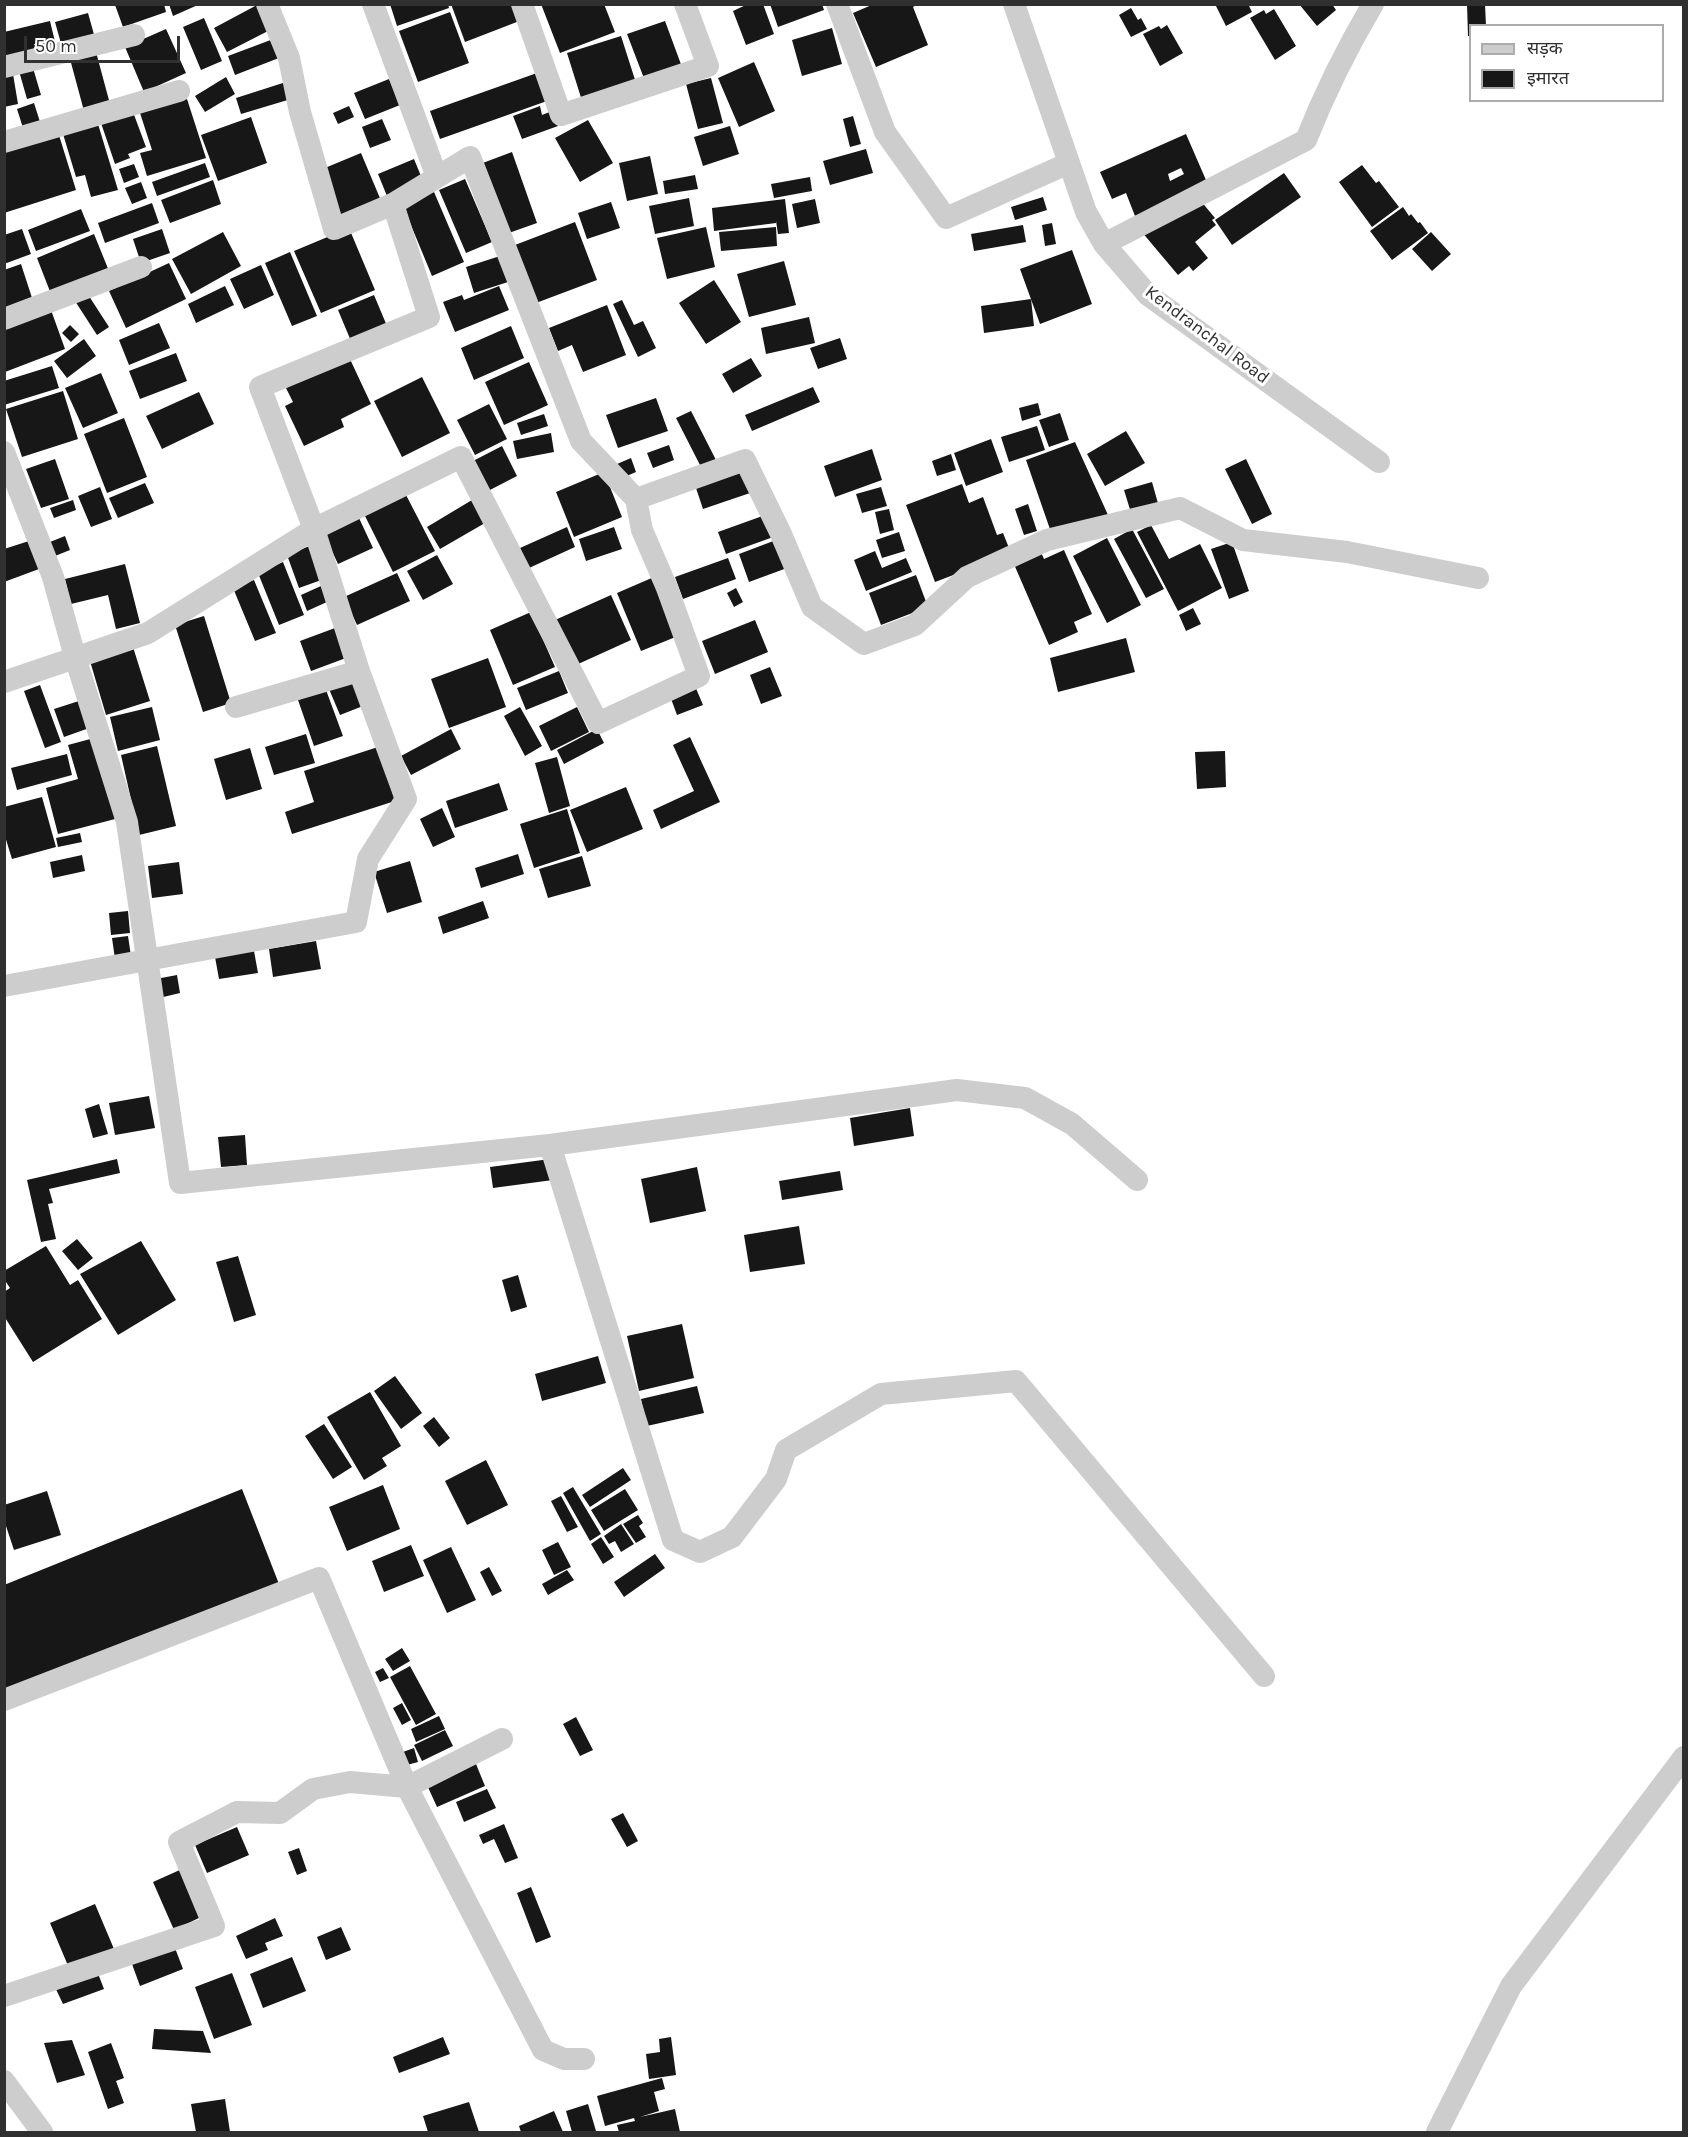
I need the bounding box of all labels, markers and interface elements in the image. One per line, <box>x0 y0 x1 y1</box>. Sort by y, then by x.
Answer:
scale bar <box>27 24 183 62</box>
legend <box>1469 24 1664 102</box>
text: 50 m <box>35 35 77 57</box>
text: सड़क <box>1527 37 1563 59</box>
text: इमारत <box>1527 67 1569 89</box>
street label: Kendranchal Road <box>1141 281 1273 389</box>

